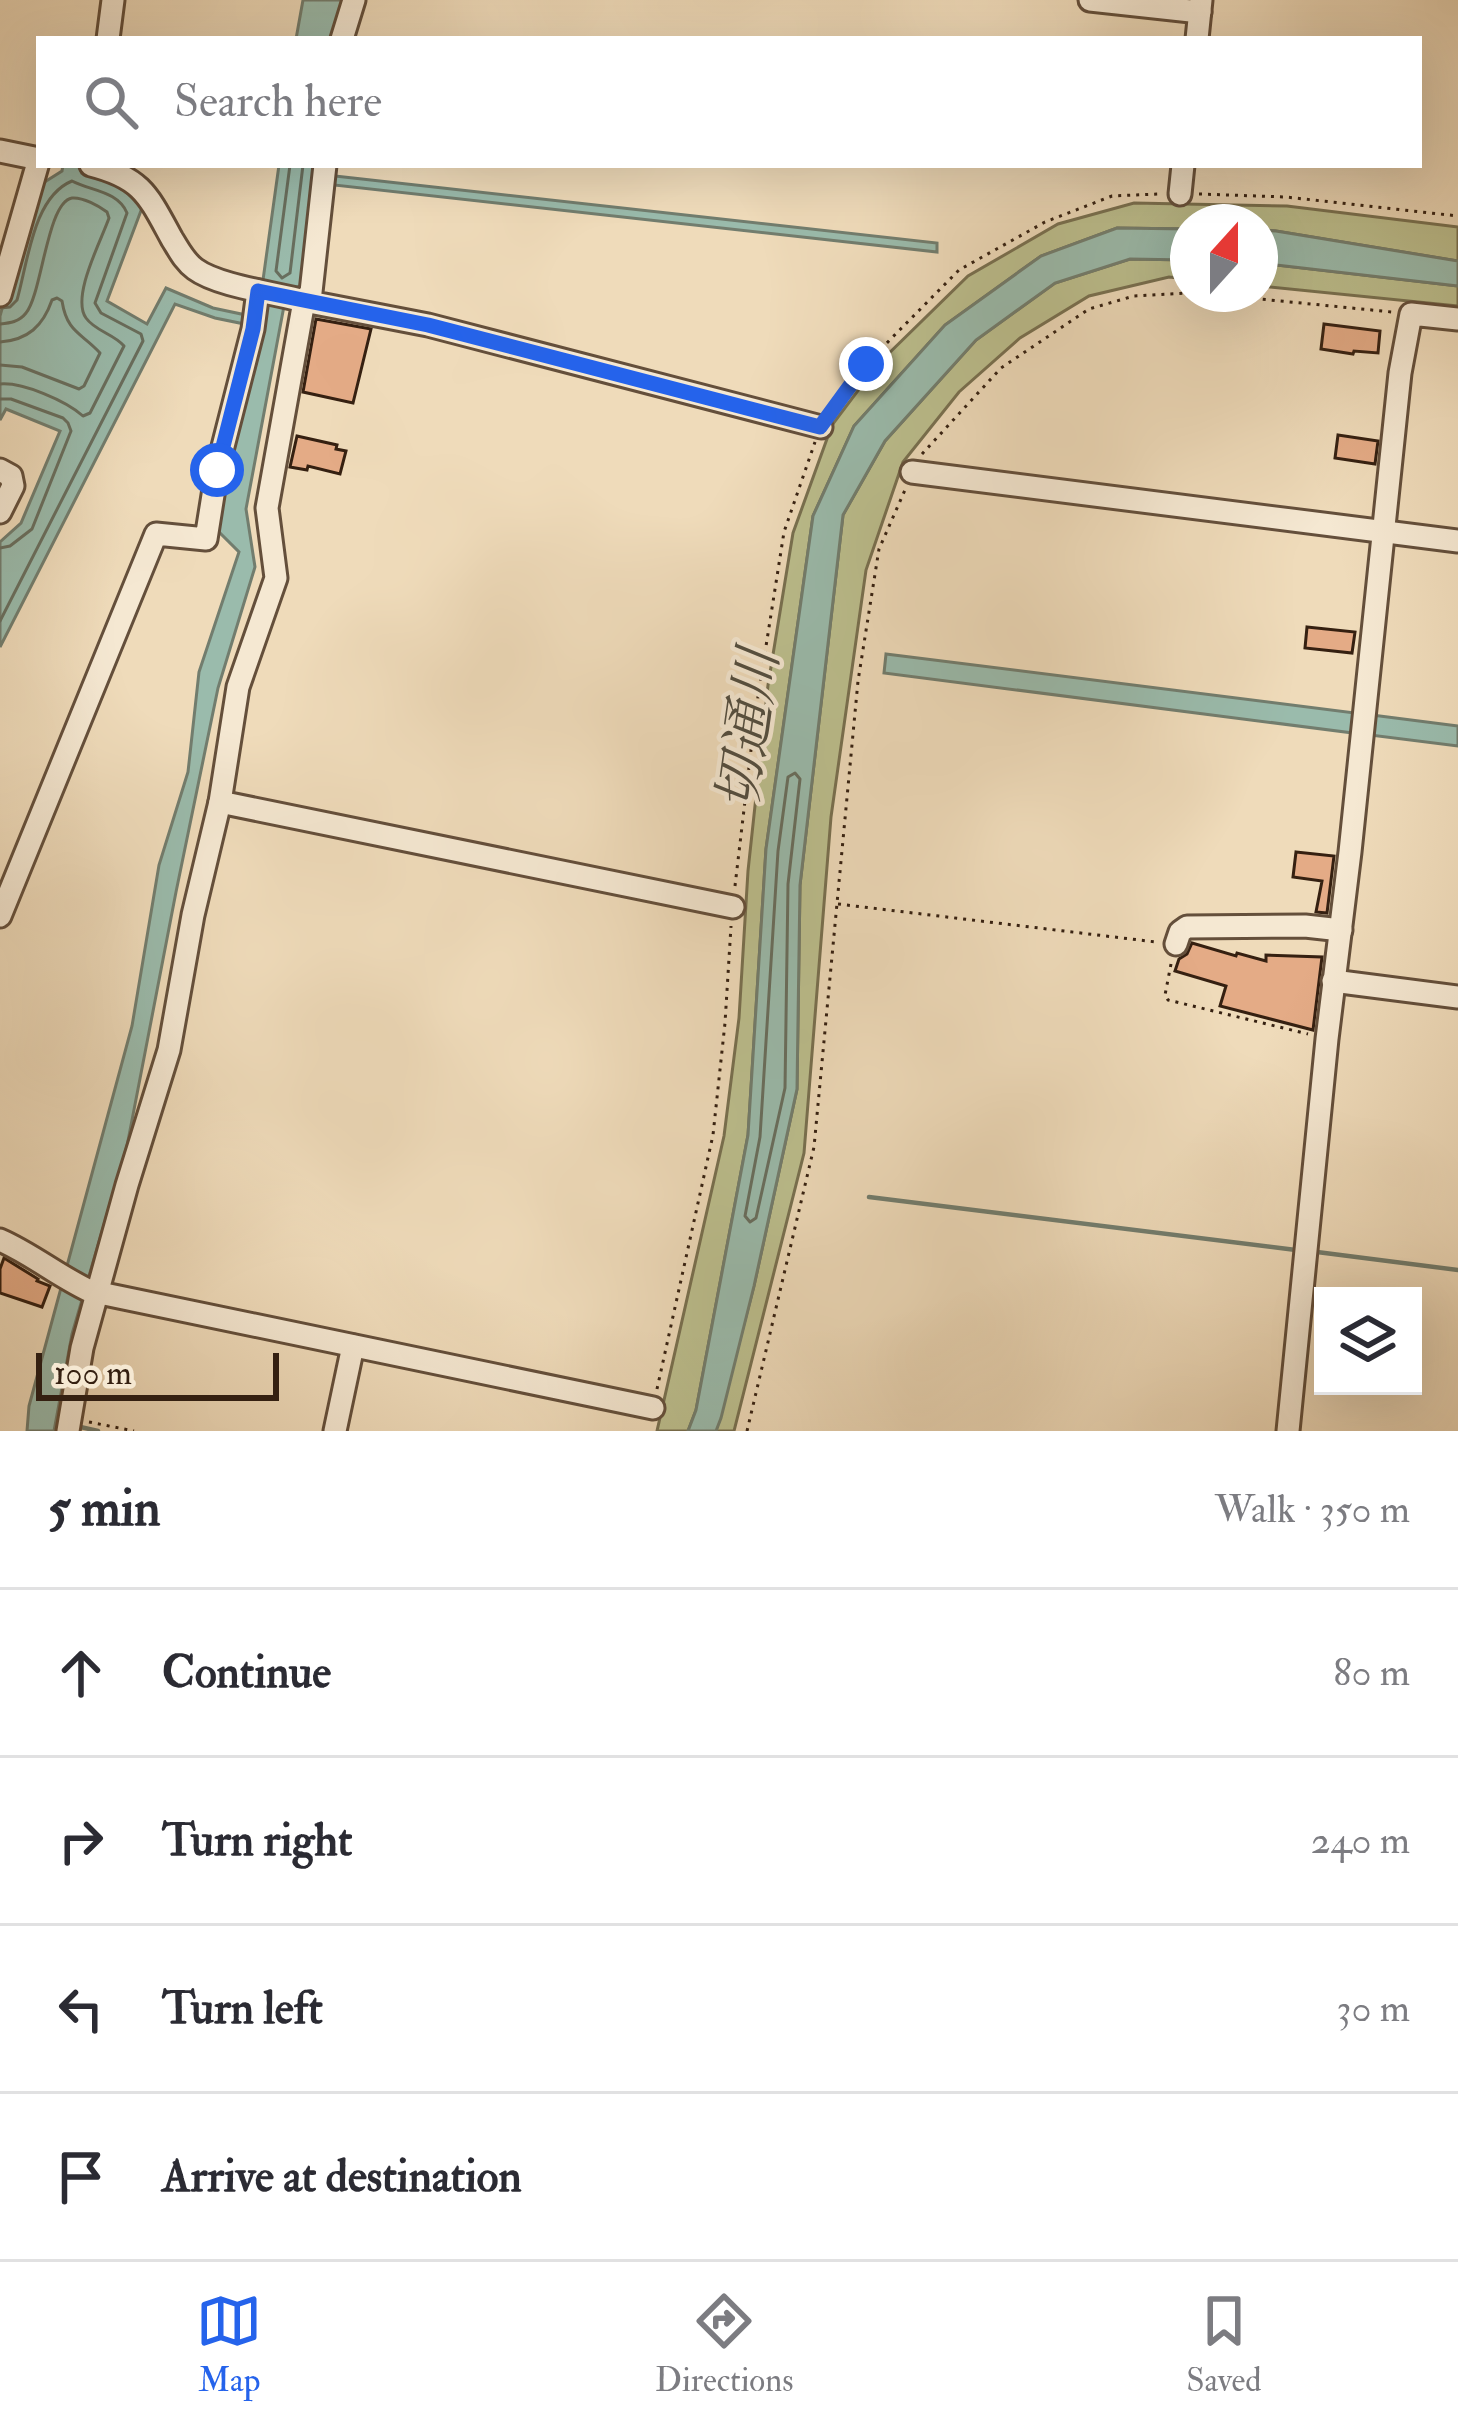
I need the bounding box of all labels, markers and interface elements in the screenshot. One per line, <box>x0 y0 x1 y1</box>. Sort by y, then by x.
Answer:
search box <box>36 36 1422 168</box>
icon: search <box>78 69 144 135</box>
text: Search here <box>174 74 382 130</box>
north arrow <box>1170 204 1278 312</box>
route end <box>839 337 893 391</box>
route start <box>190 443 244 497</box>
water label: 切通川 <box>704 640 795 815</box>
map controls <box>1314 1287 1422 1395</box>
button: layers <box>1314 1287 1422 1395</box>
scale bar <box>36 1347 279 1400</box>
text: 100 m <box>54 1353 132 1394</box>
text: 5 min <box>48 1477 161 1541</box>
text: Walk · 350 m <box>1215 1485 1410 1534</box>
icon: ahead <box>48 1640 114 1706</box>
text: Continue <box>162 1645 331 1701</box>
text: 80 m <box>1333 1648 1410 1697</box>
icon: right <box>48 1808 114 1874</box>
text: Turn right <box>162 1813 352 1869</box>
text: 240 m <box>1311 1816 1410 1865</box>
icon: left <box>48 1976 114 2042</box>
text: Turn left <box>162 1981 323 2037</box>
text: 30 m <box>1337 1984 1410 2033</box>
icon: arrive <box>48 2144 114 2210</box>
text: Arrive at destination <box>162 2149 522 2205</box>
tab: Map <box>196 2288 262 2401</box>
tab: Directions <box>655 2288 794 2401</box>
tab: Saved <box>1186 2288 1262 2401</box>

